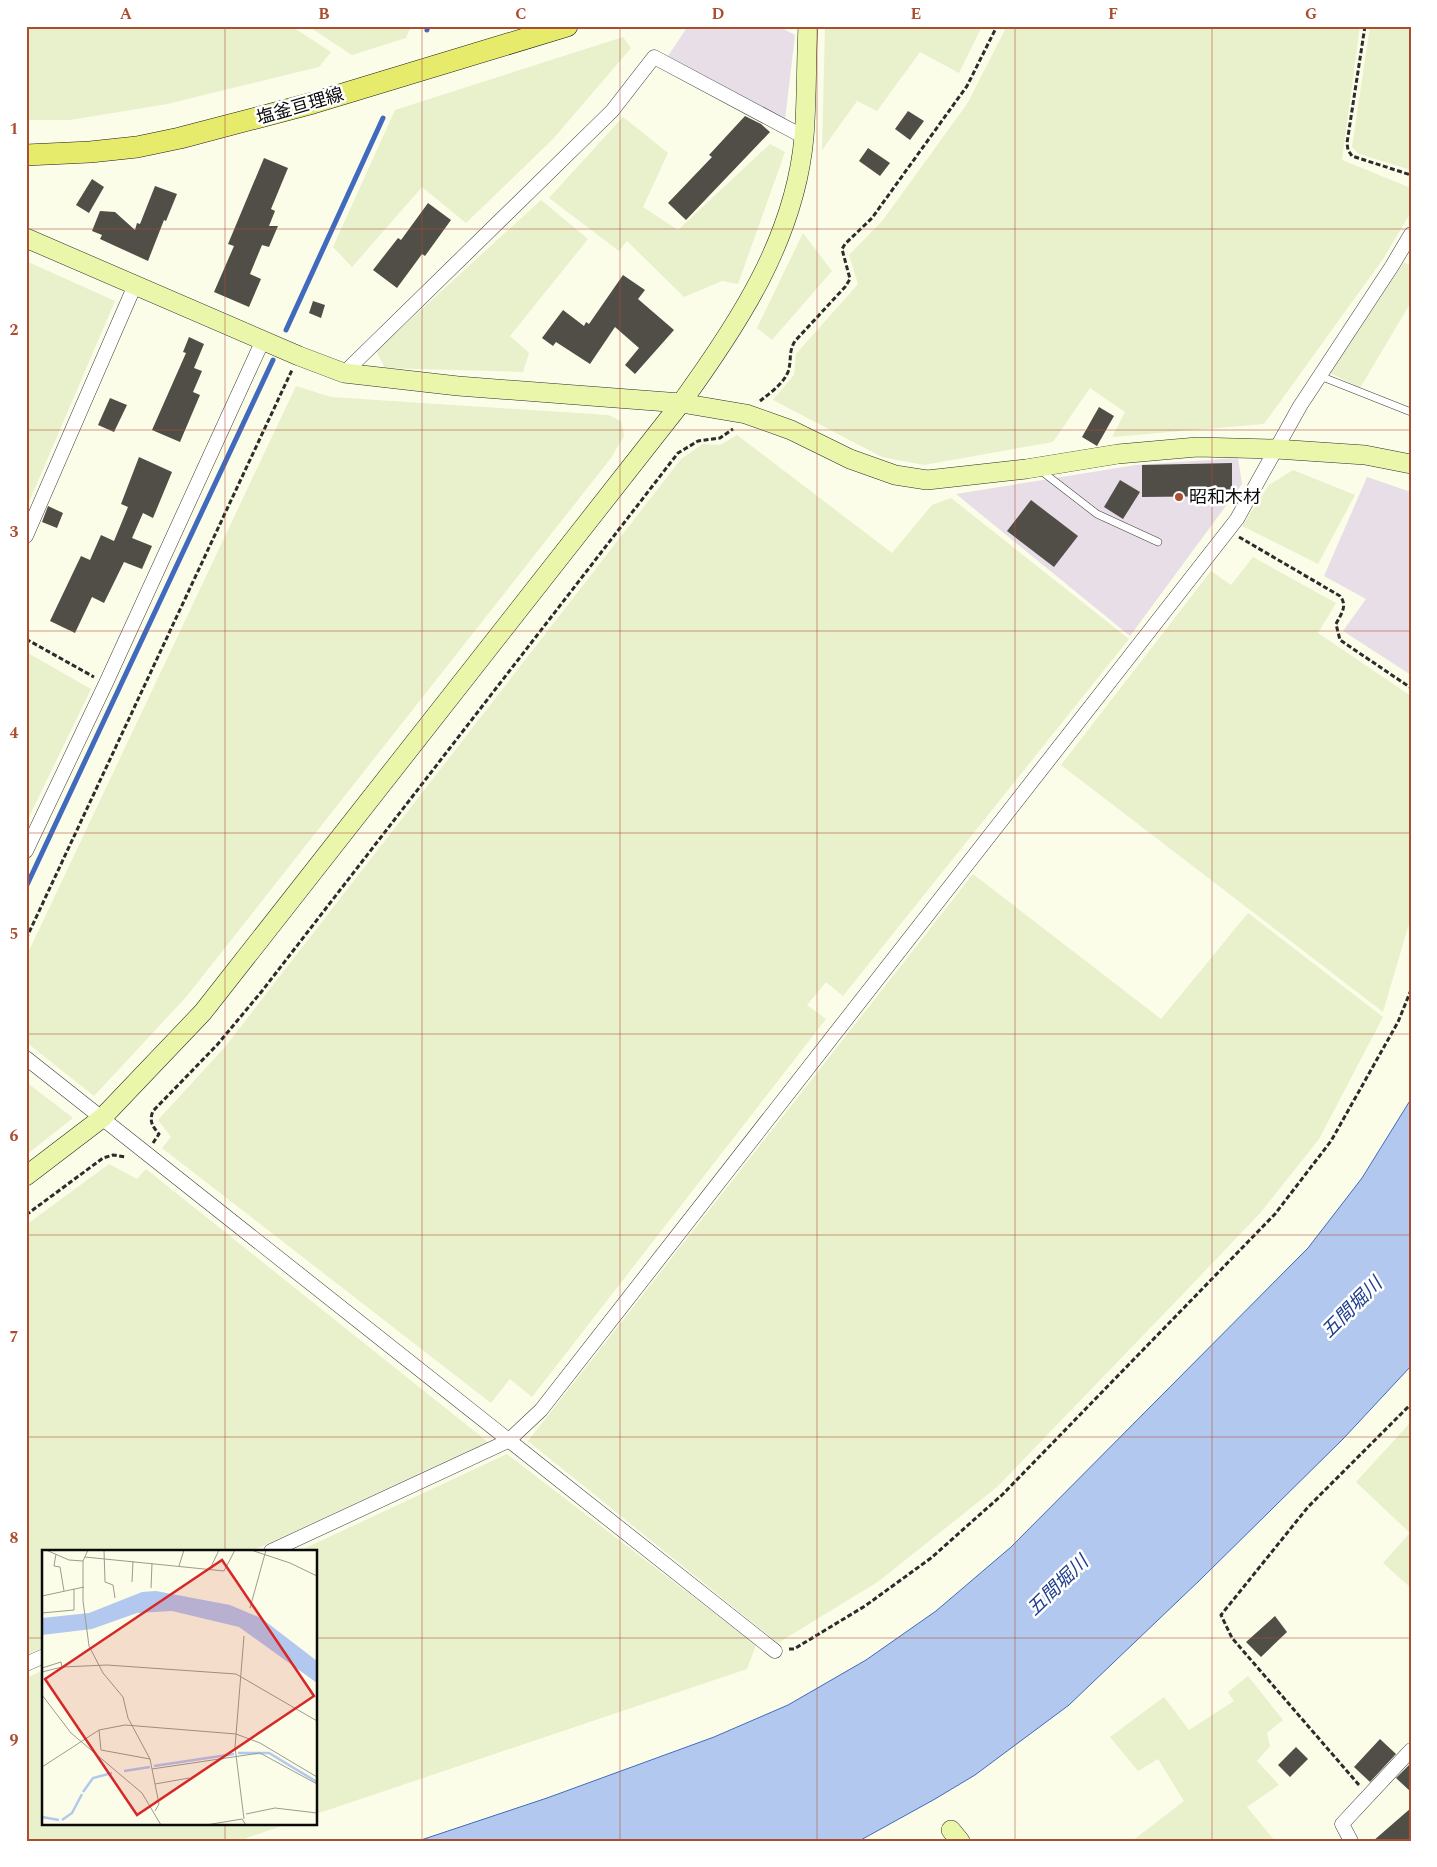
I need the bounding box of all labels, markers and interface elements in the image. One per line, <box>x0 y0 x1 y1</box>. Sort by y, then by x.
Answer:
text: A <box>120 2 133 26</box>
text: B <box>318 2 330 26</box>
text: C <box>515 2 527 26</box>
text: D <box>712 2 725 26</box>
text: E <box>911 2 921 26</box>
text: F <box>1108 2 1118 26</box>
text: G <box>1305 2 1317 26</box>
street label: 塩釜亘理線 <box>253 81 347 132</box>
text: 1 <box>10 117 18 141</box>
text: 2 <box>10 318 19 342</box>
place label: 昭和木材 <box>1189 484 1261 511</box>
marker: 昭和木材 <box>1173 491 1185 503</box>
text: 3 <box>10 520 19 544</box>
text: 4 <box>10 721 19 745</box>
text: 5 <box>10 922 18 946</box>
text: 6 <box>10 1124 19 1148</box>
water label: 五間堀川 <box>1315 1270 1391 1345</box>
text: 7 <box>10 1325 19 1349</box>
text: 8 <box>10 1526 19 1550</box>
water label: 五間堀川 <box>1021 1548 1097 1623</box>
inset map <box>42 1550 318 1824</box>
text: 9 <box>10 1728 19 1752</box>

